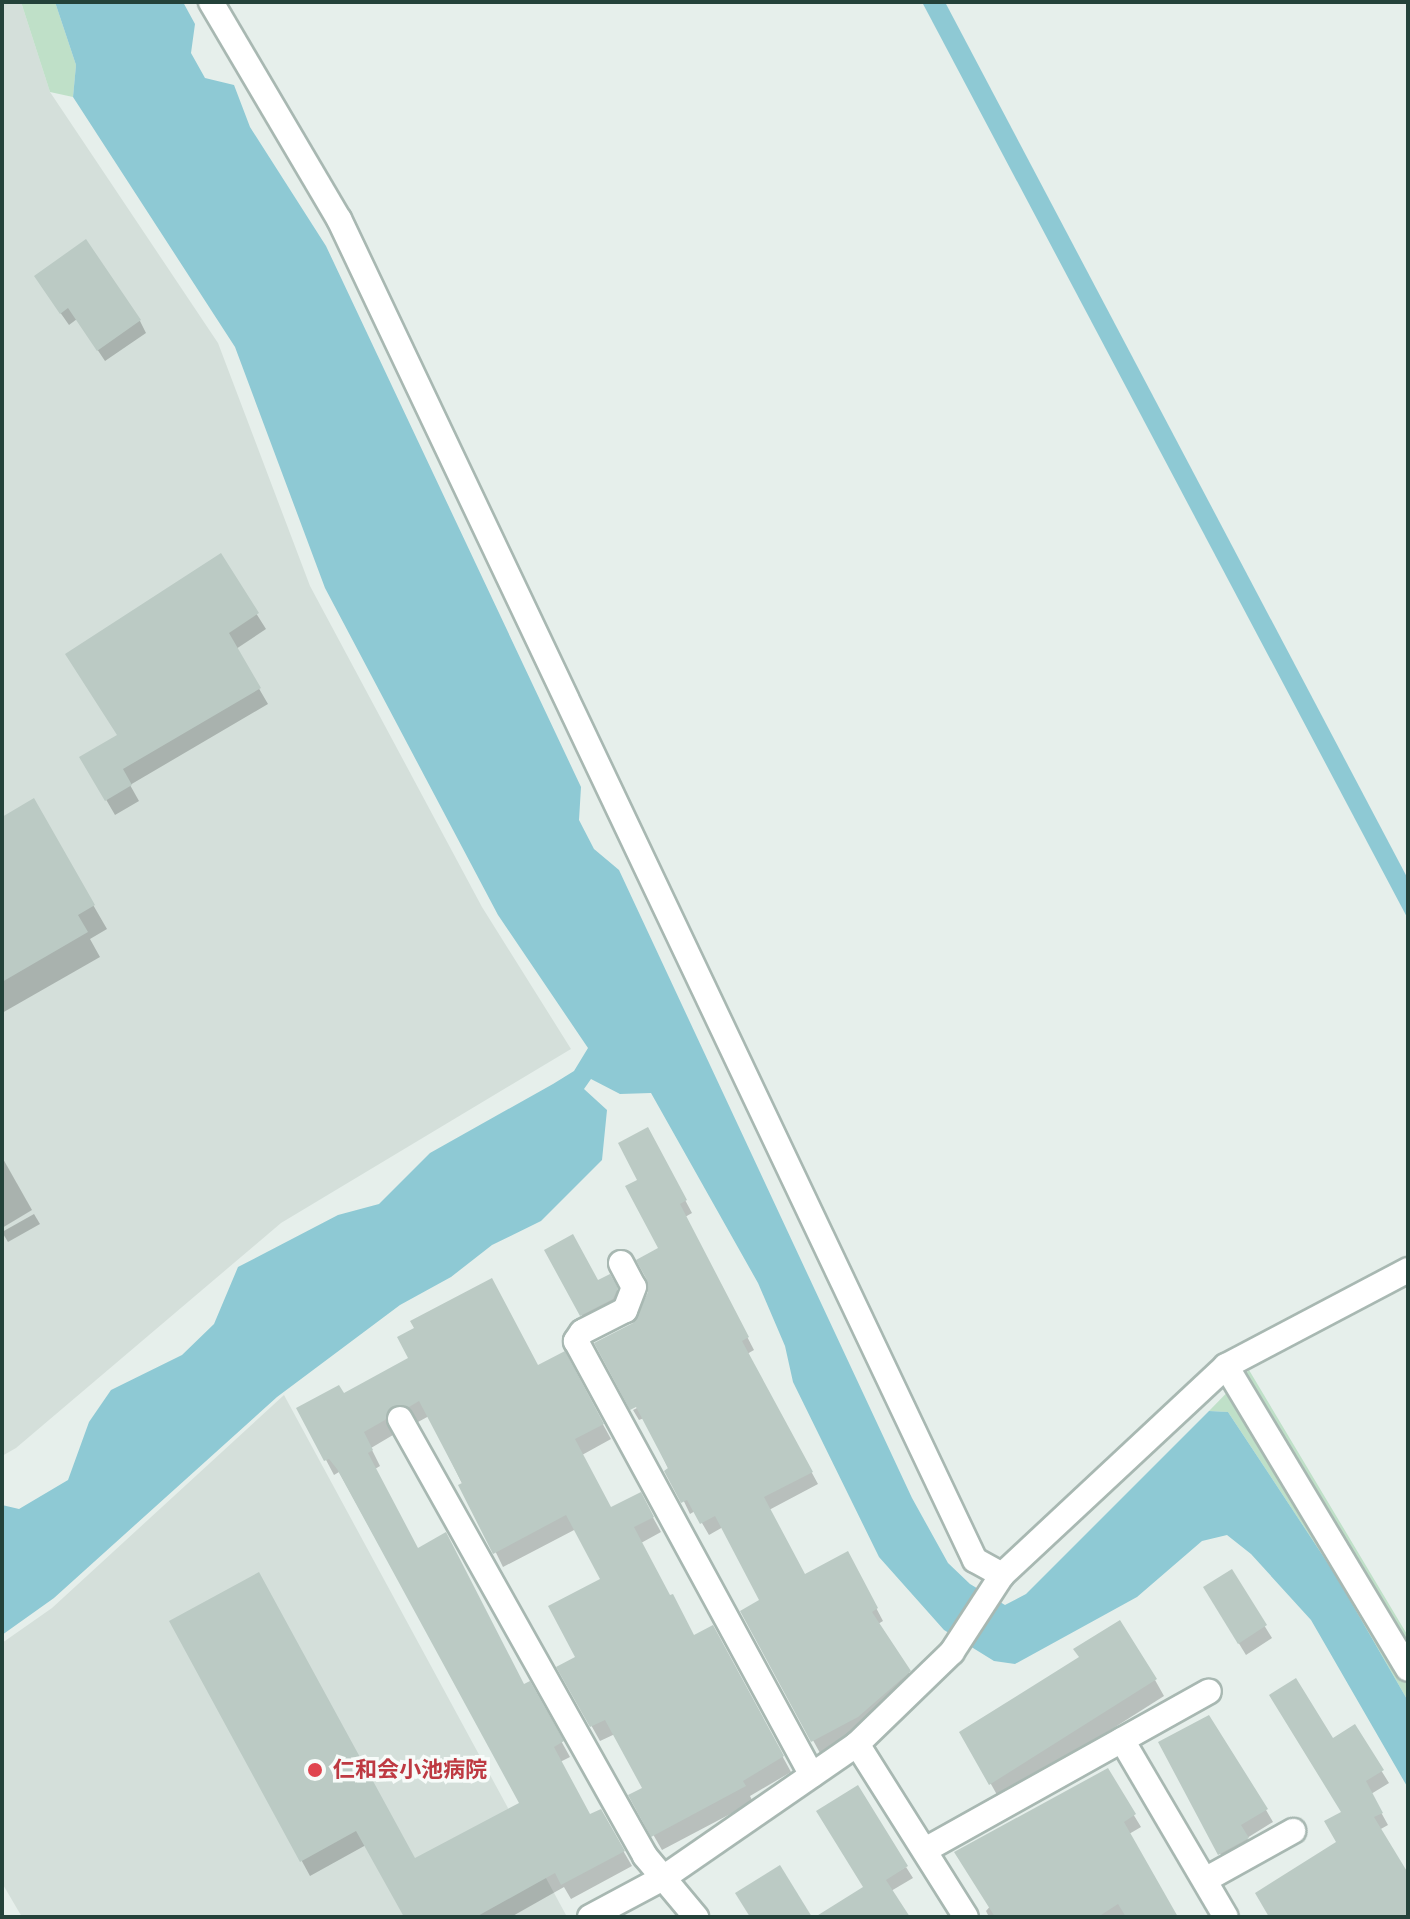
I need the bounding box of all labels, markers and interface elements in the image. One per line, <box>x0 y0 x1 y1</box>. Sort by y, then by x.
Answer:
place label: 仁和会小池病院 <box>333 1757 487 1783</box>
marker: 仁和会小池病院 <box>304 1759 326 1781</box>

